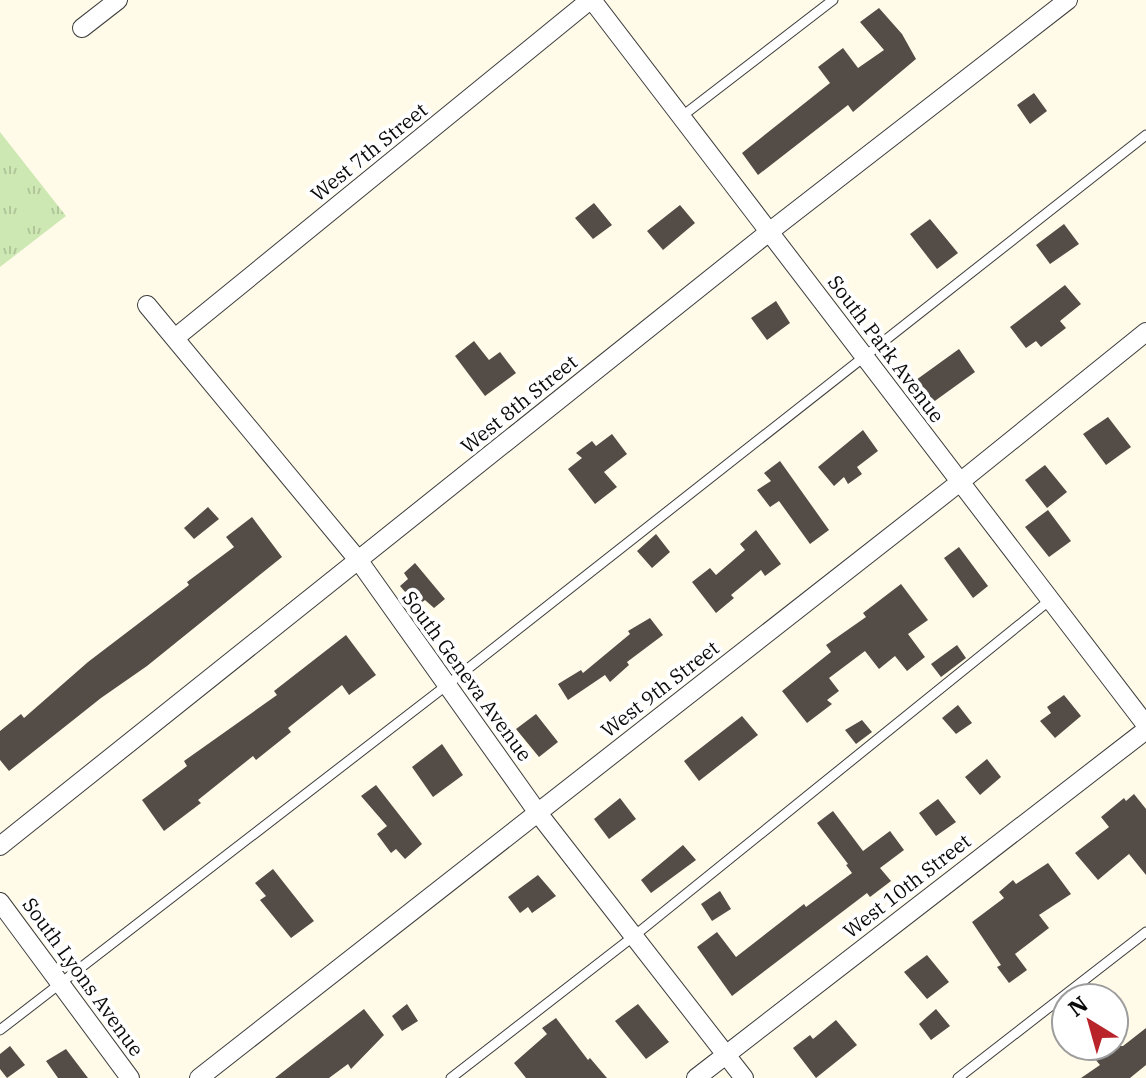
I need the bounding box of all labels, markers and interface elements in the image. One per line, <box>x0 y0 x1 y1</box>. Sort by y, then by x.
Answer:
street label: West 7th Street <box>305 96 433 207</box>
street label: South Park Avenue <box>822 269 951 428</box>
street label: West 8th Street <box>455 348 583 459</box>
street label: South Geneva Avenue <box>396 585 538 766</box>
street label: West 9th Street <box>595 634 724 743</box>
street label: West 10th Street <box>837 827 976 944</box>
street label: South Lyons Avenue <box>17 892 150 1062</box>
north arrow <box>1050 982 1130 1062</box>
text: N <box>1062 989 1093 1022</box>

